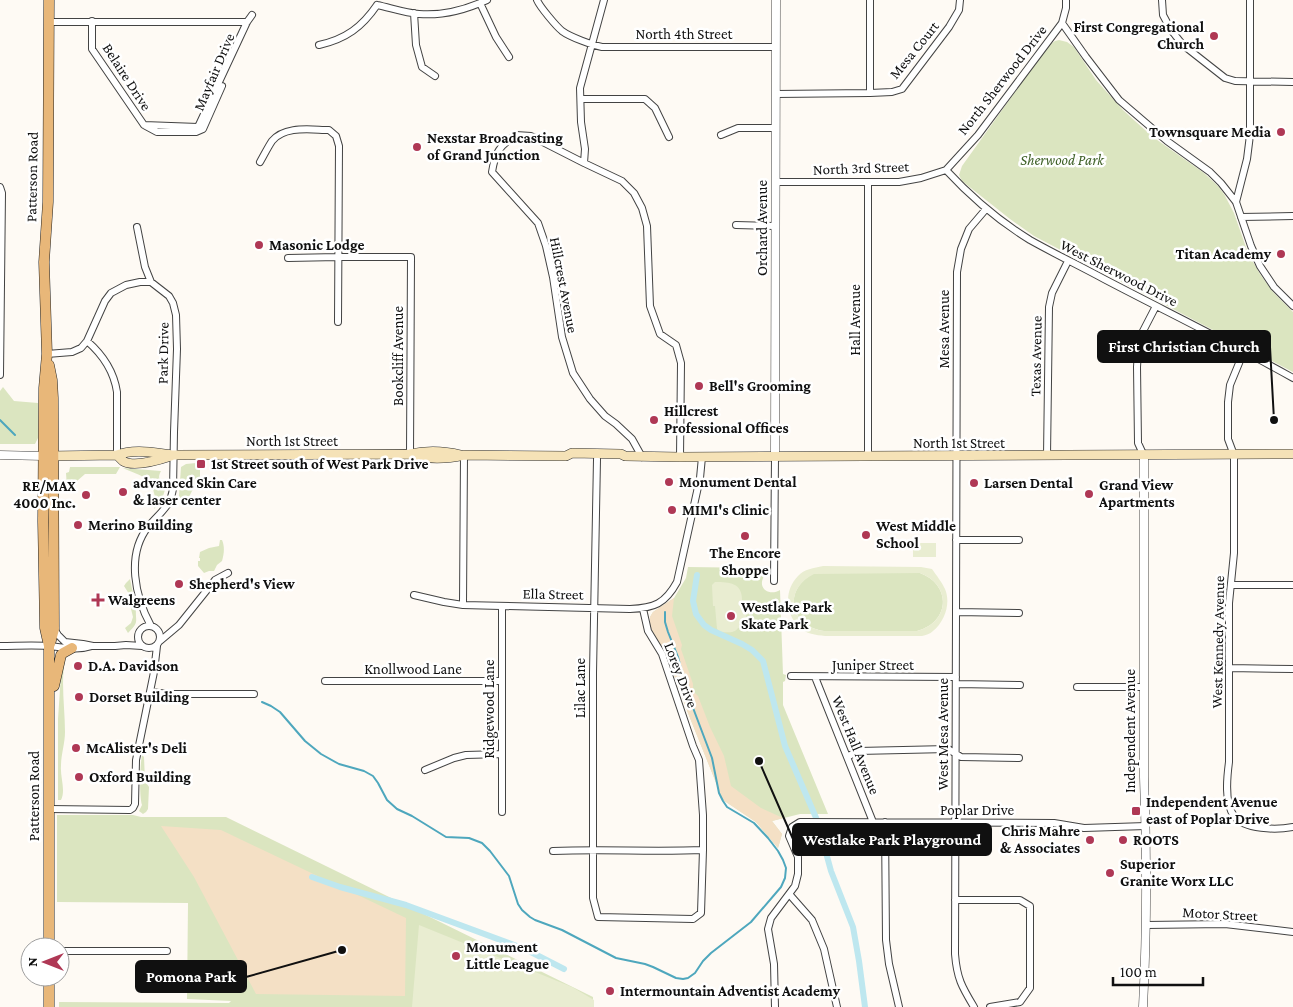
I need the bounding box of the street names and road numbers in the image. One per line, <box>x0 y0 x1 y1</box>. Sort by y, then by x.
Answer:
street label: Mesa Court <box>886 17 943 82</box>
street label: North Sherwood Drive <box>954 22 1050 138</box>
street label: North 4th Street <box>635 26 734 42</box>
street label: Mayfair Drive <box>191 31 239 113</box>
street label: Belaire Drive <box>99 41 155 114</box>
street label: Patterson Road <box>23 132 41 222</box>
street label: North 3rd Street <box>813 158 910 178</box>
street label: Orchard Avenue <box>754 180 770 276</box>
street label: Hillcrest Avenue <box>547 236 581 335</box>
street label: West Sherwood Drive <box>1058 236 1181 310</box>
street label: Hall Avenue <box>847 284 863 356</box>
street label: Mesa Avenue <box>936 289 952 368</box>
street label: Bookcliff Avenue <box>390 306 406 406</box>
street label: Texas Avenue <box>1027 315 1045 397</box>
street label: Park Drive <box>154 321 172 384</box>
street label: North 1st Street <box>246 433 339 449</box>
street label: North 1st Street <box>913 435 1006 451</box>
street label: West Kennedy Avenue <box>1209 575 1228 709</box>
street label: Ella Street <box>522 585 585 603</box>
street label: Lorey Drive <box>660 640 701 711</box>
street label: Lilac Lane <box>572 657 588 718</box>
street label: Juniper Street <box>830 657 915 674</box>
street label: Ridgewood Lane <box>481 659 498 759</box>
street label: Knollwood Lane <box>364 661 462 677</box>
street label: Independent Avenue <box>1122 669 1139 793</box>
street label: West Mesa Avenue <box>935 677 951 790</box>
street label: West Hall Avenue <box>829 693 883 797</box>
street label: Patterson Road <box>26 751 42 841</box>
street label: Poplar Drive <box>940 802 1015 819</box>
street label: Motor Street <box>1182 904 1259 924</box>

